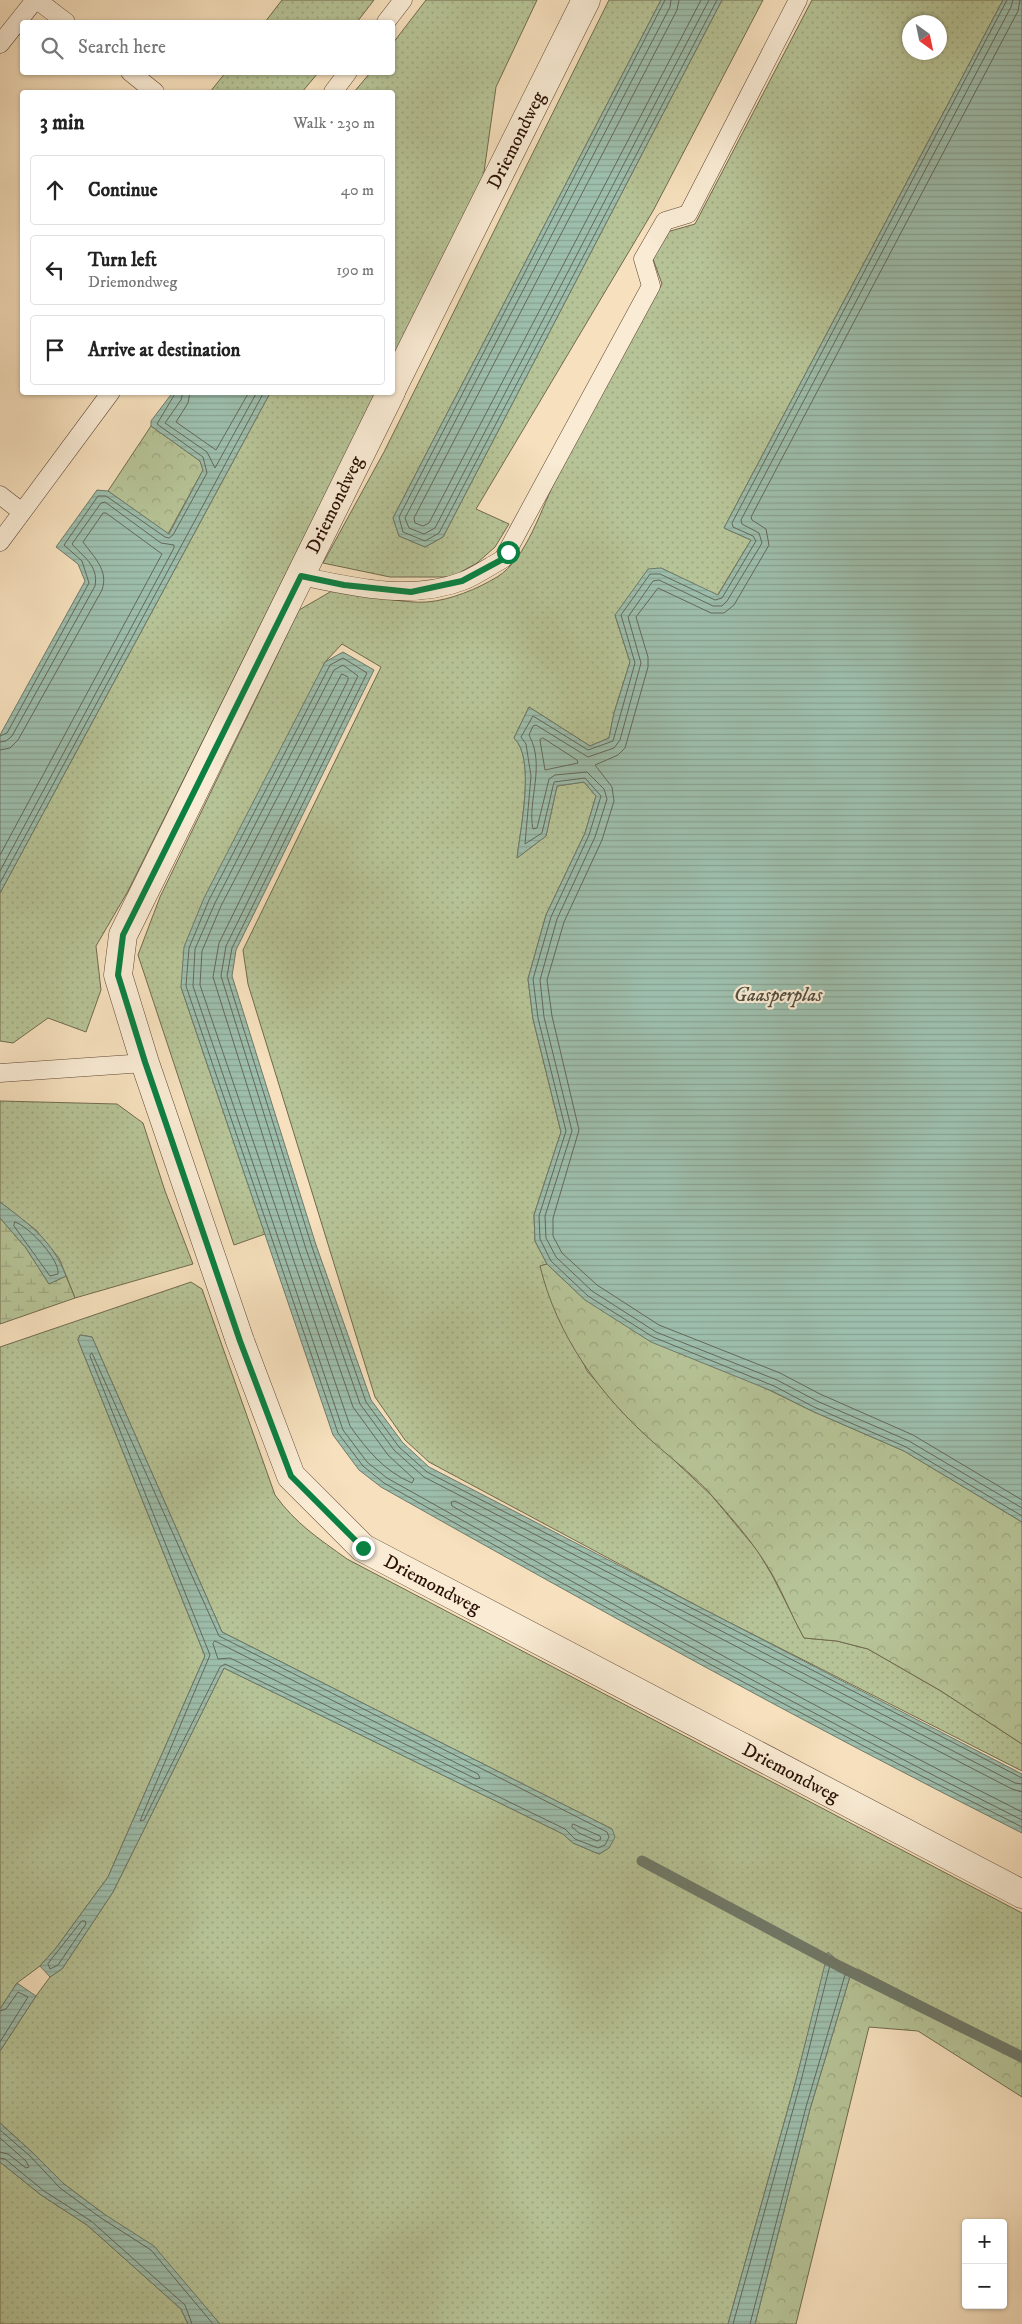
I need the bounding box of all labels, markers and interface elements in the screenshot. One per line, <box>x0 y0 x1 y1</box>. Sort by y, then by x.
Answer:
north arrow <box>902 15 947 60</box>
search box <box>20 20 395 75</box>
icon: search <box>38 34 66 62</box>
text: Search here <box>78 36 166 59</box>
street label: Driemondweg <box>482 87 550 193</box>
text: 3 min <box>40 110 85 136</box>
text: Walk · 230 m <box>293 113 375 133</box>
icon: ahead <box>41 176 69 204</box>
text: Continue <box>88 179 158 202</box>
text: 40 m <box>341 180 374 200</box>
text: Turn left <box>88 249 157 272</box>
icon: left <box>41 256 69 284</box>
text: 190 m <box>336 260 374 280</box>
text: Driemondweg <box>88 272 177 292</box>
icon: arrive <box>41 336 69 364</box>
text: Arrive at destination <box>88 339 240 362</box>
street label: Driemondweg <box>301 452 369 558</box>
route start <box>497 541 520 564</box>
water label: Gaasperplas <box>734 983 823 1008</box>
route end <box>352 1537 375 1560</box>
street label: Driemondweg <box>380 1550 485 1620</box>
street label: Driemondweg <box>739 1738 844 1808</box>
map controls <box>962 2219 1007 2309</box>
button: + <box>962 2219 1007 2264</box>
button: − <box>962 2264 1007 2309</box>

